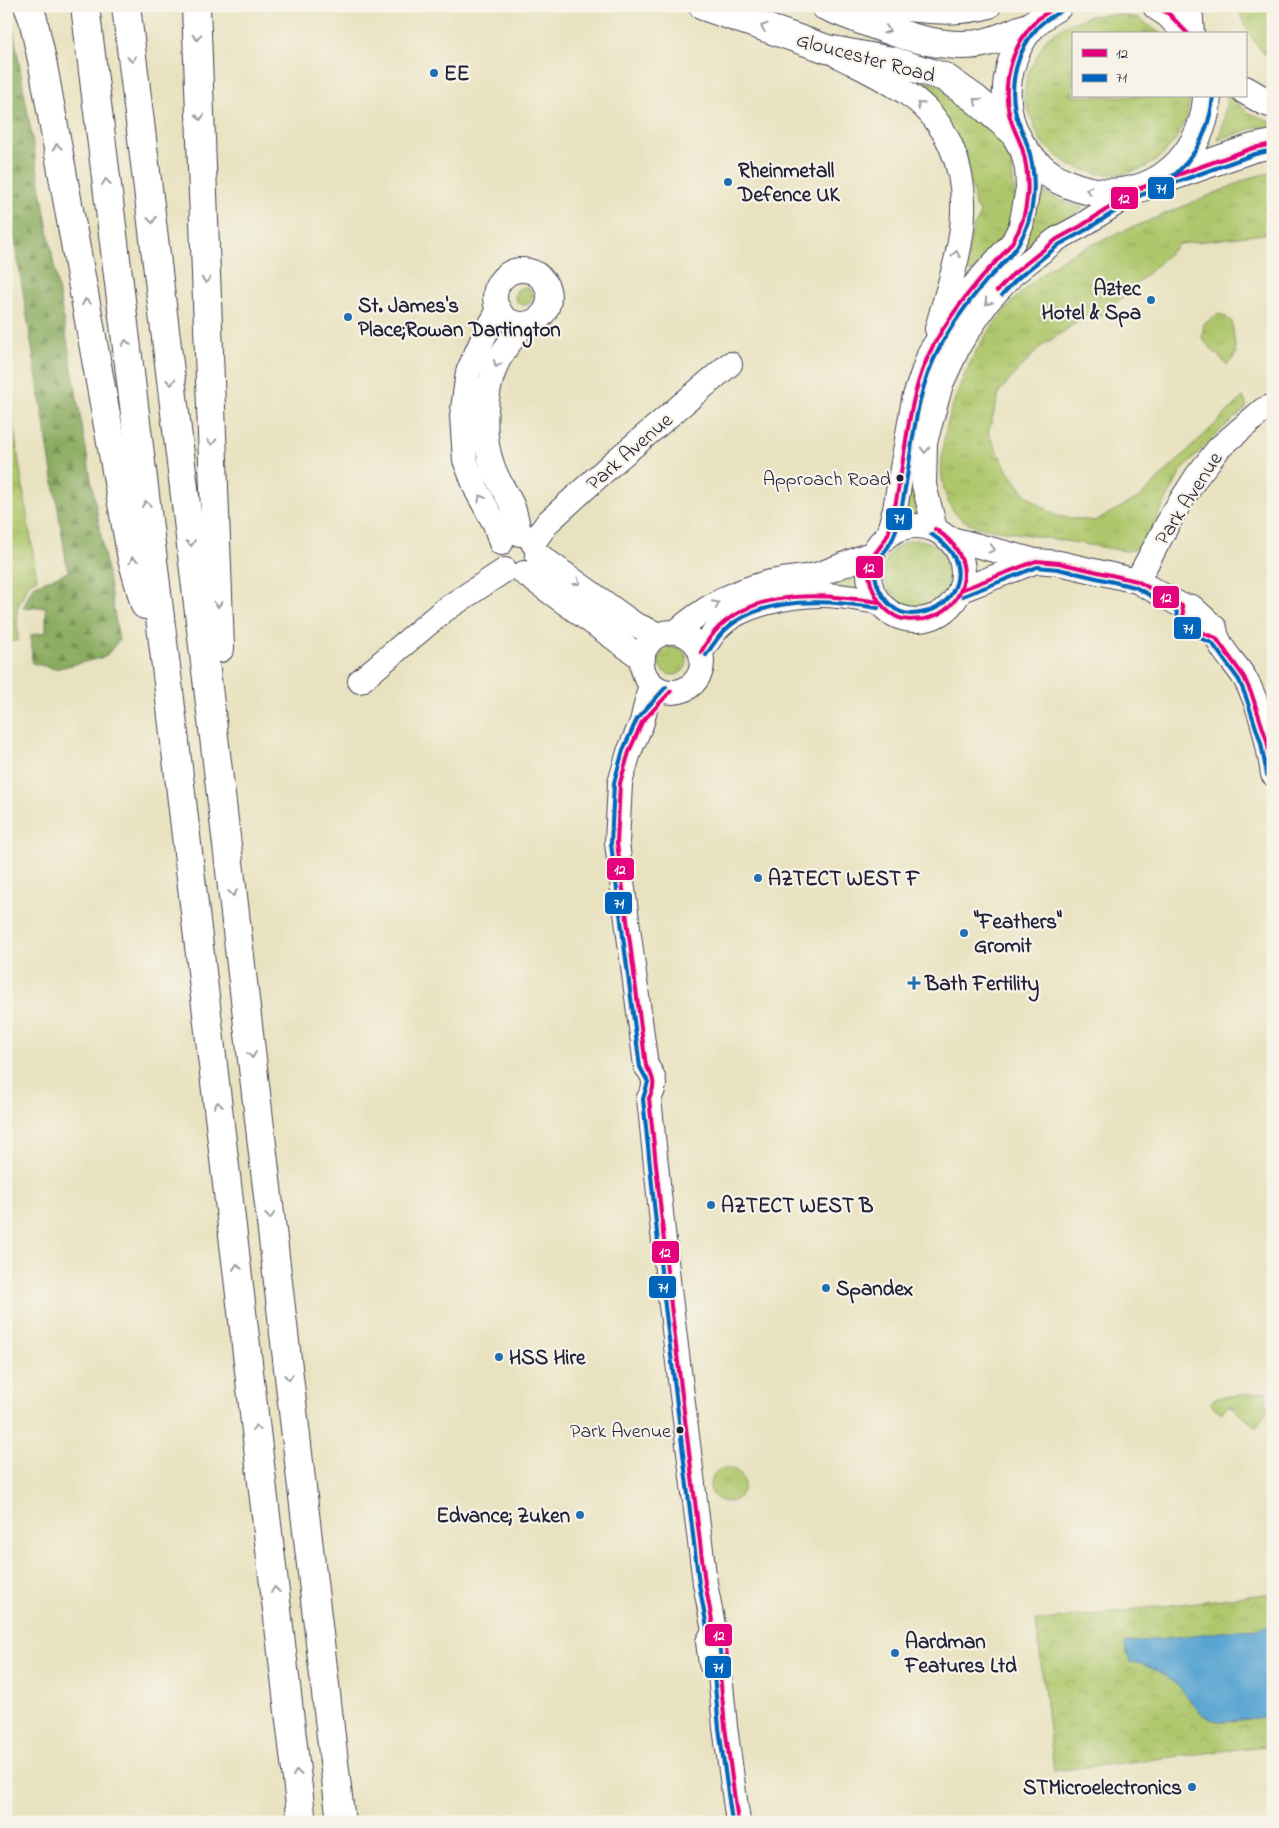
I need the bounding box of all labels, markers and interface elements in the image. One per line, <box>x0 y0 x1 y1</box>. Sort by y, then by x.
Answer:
one-way arrow <box>761 23 769 33</box>
one-way arrow <box>882 24 890 34</box>
street label: Gloucester Road <box>793 26 939 92</box>
legend <box>1072 32 1246 98</box>
one-way arrow <box>192 34 202 42</box>
text: 12 <box>1116 43 1129 65</box>
one-way arrow <box>127 55 137 63</box>
place label: EE <box>444 60 470 90</box>
marker: EE <box>428 67 440 79</box>
text: 71 <box>1116 67 1127 89</box>
one-way arrow <box>974 97 983 106</box>
one-way arrow <box>917 101 926 110</box>
one-way arrow <box>195 114 205 121</box>
one-way arrow <box>53 143 63 152</box>
place label: Rheinmetall Defence UK <box>737 157 841 211</box>
marker: Rheinmetall Defence UK <box>722 176 734 188</box>
line badge: 71 <box>1147 176 1175 200</box>
one-way arrow <box>101 177 112 185</box>
text: 71 <box>1156 179 1167 200</box>
one-way arrow <box>1085 186 1094 196</box>
line badge: 12 <box>1110 186 1139 210</box>
text: 12 <box>1118 189 1130 210</box>
one-way arrow <box>146 217 157 225</box>
one-way arrow <box>951 250 961 259</box>
place label: Aztec Hotel & Spa <box>1042 275 1142 329</box>
one-way arrow <box>201 276 212 284</box>
place label: St. James's Place;Rowan Dartington <box>358 292 561 348</box>
marker: Aztec Hotel & Spa <box>1145 294 1157 306</box>
one-way arrow <box>985 296 994 306</box>
one-way arrow <box>81 298 91 307</box>
marker: St. James's Place;Rowan Dartington <box>342 311 354 323</box>
one-way arrow <box>121 338 132 346</box>
one-way arrow <box>493 359 504 368</box>
one-way arrow <box>166 378 176 386</box>
street label: Park Avenue <box>580 406 681 499</box>
one-way arrow <box>207 438 218 446</box>
one-way arrow <box>920 446 930 454</box>
street label: Park Avenue <box>1148 446 1231 552</box>
place label: Approach Road <box>763 466 891 495</box>
marker: Approach Road <box>895 473 905 483</box>
one-way arrow <box>477 495 487 504</box>
one-way arrow <box>141 500 152 508</box>
line badge: 71 <box>885 507 913 531</box>
text: 71 <box>894 509 905 530</box>
one-way arrow <box>185 539 196 547</box>
one-way arrow <box>988 544 996 554</box>
line badge: 12 <box>855 555 884 579</box>
one-way arrow <box>128 556 139 565</box>
text: 12 <box>863 558 875 579</box>
one-way arrow <box>571 577 580 585</box>
line badge: 12 <box>1152 585 1180 609</box>
text: 12 <box>1160 588 1172 609</box>
one-way arrow <box>710 600 719 610</box>
one-way arrow <box>213 601 224 609</box>
line badge: 71 <box>1173 616 1202 640</box>
text: 71 <box>1183 619 1194 640</box>
line badge: 12 <box>606 857 635 881</box>
text: 12 <box>614 860 626 881</box>
place label: AZTECT WEST F <box>768 865 920 895</box>
marker: AZTECT WEST F <box>752 872 764 884</box>
one-way arrow <box>227 890 238 898</box>
line badge: 71 <box>604 891 633 915</box>
text: 71 <box>614 894 625 915</box>
place label: "Feathers" Gromit <box>973 908 1062 962</box>
marker: "Feathers" Gromit <box>958 927 970 939</box>
place label: Bath Fertility <box>924 970 1039 1002</box>
marker: Bath Fertility <box>907 976 921 990</box>
one-way arrow <box>246 1051 257 1059</box>
one-way arrow <box>213 1101 224 1109</box>
place label: AZTECT WEST B <box>721 1192 873 1222</box>
marker: AZTECT WEST B <box>705 1199 717 1211</box>
one-way arrow <box>264 1212 275 1220</box>
line badge: 12 <box>651 1240 680 1264</box>
text: 12 <box>659 1243 671 1264</box>
one-way arrow <box>232 1262 243 1270</box>
line badge: 71 <box>648 1275 677 1299</box>
place label: Spandex <box>836 1275 913 1305</box>
text: 71 <box>658 1278 669 1299</box>
marker: Spandex <box>820 1282 832 1294</box>
place label: HSS Hire <box>509 1344 586 1374</box>
marker: HSS Hire <box>493 1351 505 1363</box>
one-way arrow <box>283 1374 294 1382</box>
place label: Park Avenue <box>570 1418 671 1447</box>
one-way arrow <box>251 1424 262 1432</box>
marker: Park Avenue <box>675 1425 685 1435</box>
place label: Edvance; Zuken <box>436 1502 570 1532</box>
marker: Edvance; Zuken <box>574 1509 586 1521</box>
one-way arrow <box>270 1585 281 1593</box>
line badge: 12 <box>704 1623 733 1647</box>
text: 12 <box>713 1626 725 1647</box>
place label: Aardman Features Ltd <box>904 1628 1017 1682</box>
marker: Aardman Features Ltd <box>889 1647 901 1659</box>
line badge: 71 <box>704 1655 732 1679</box>
text: 71 <box>713 1658 724 1679</box>
one-way arrow <box>292 1769 303 1777</box>
place label: STMicroelectronics <box>1023 1774 1182 1804</box>
marker: STMicroelectronics <box>1186 1781 1198 1793</box>

